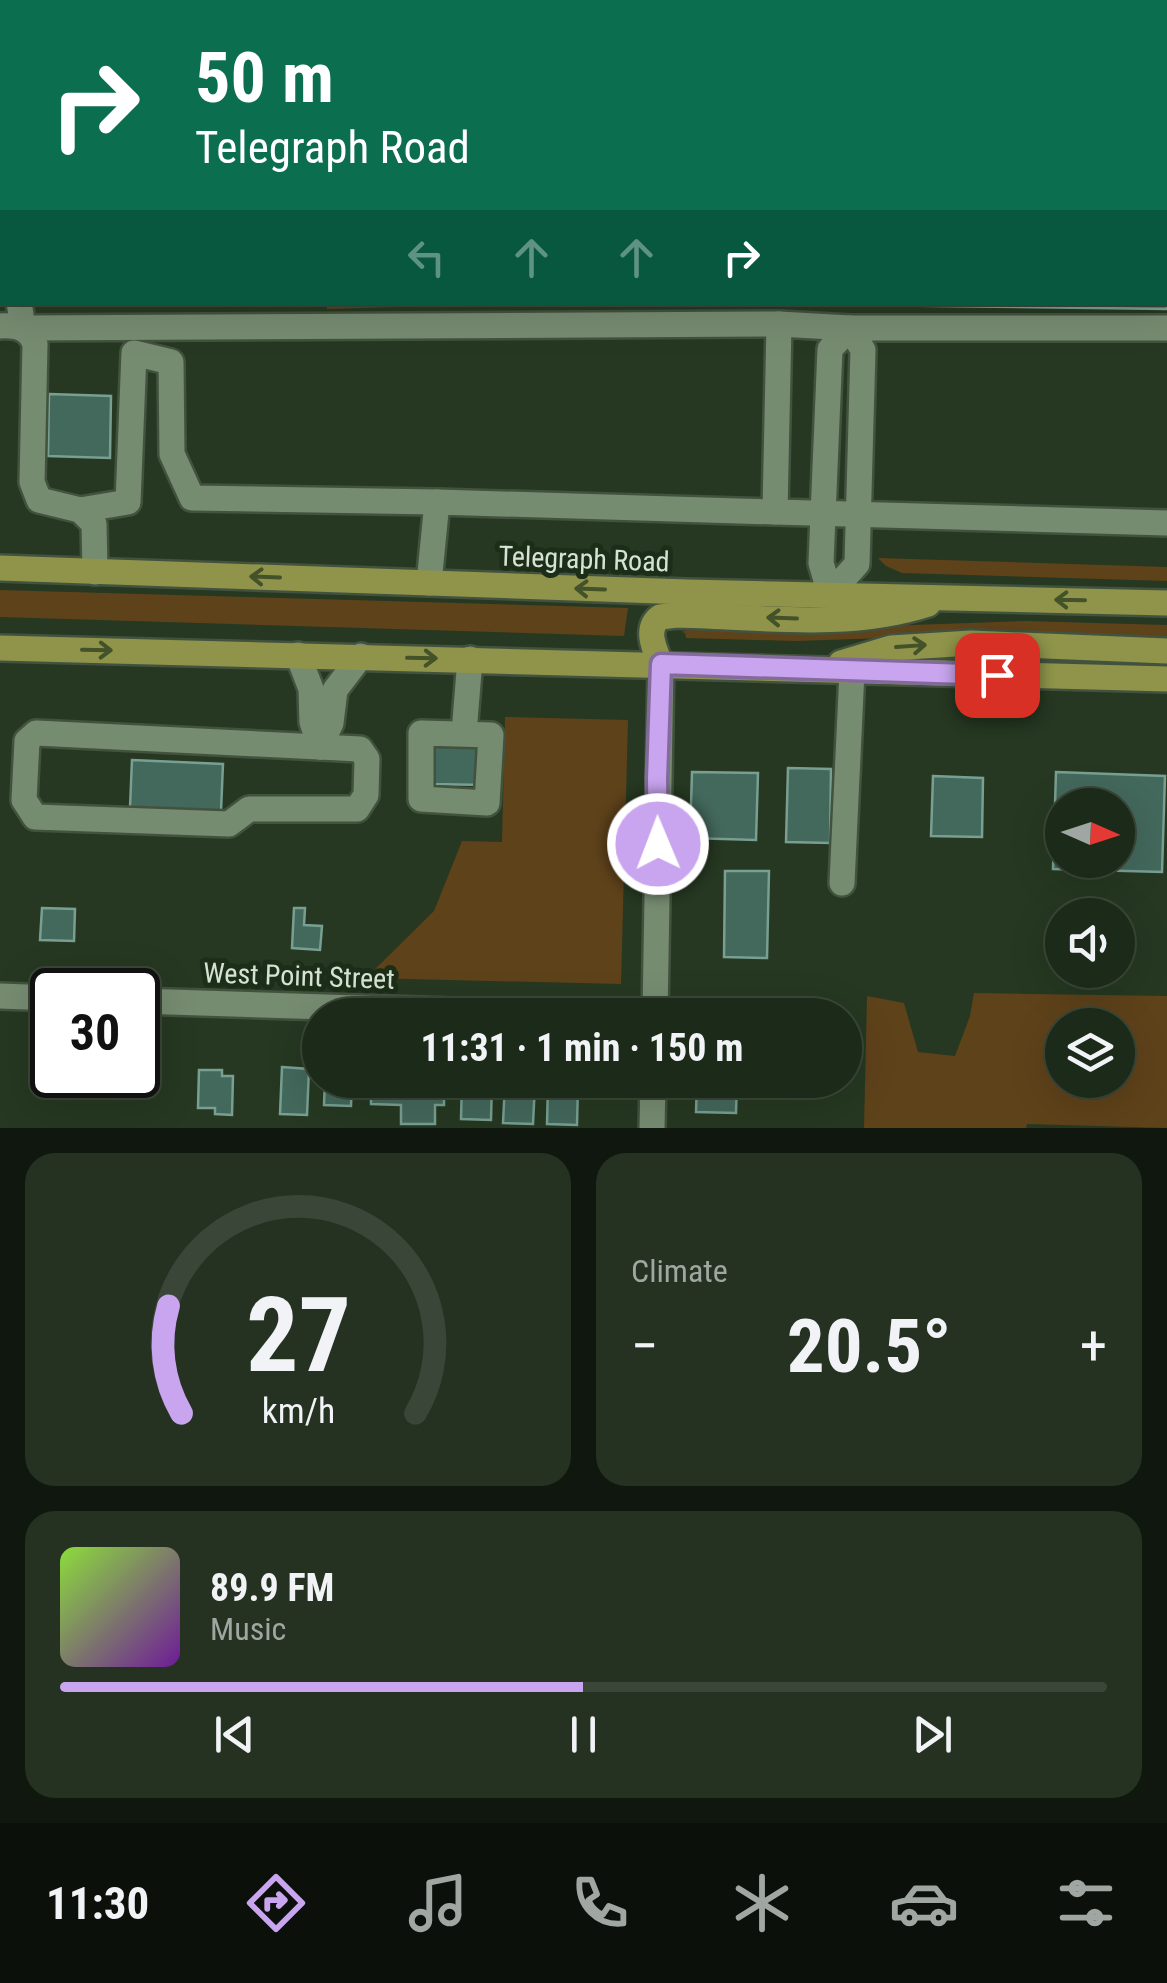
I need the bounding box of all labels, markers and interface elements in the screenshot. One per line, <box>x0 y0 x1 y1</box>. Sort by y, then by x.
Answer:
text: 50 m <box>195 37 334 119</box>
icon: right <box>30 40 160 170</box>
text: Telegraph Road <box>195 121 470 174</box>
icon: left <box>399 230 454 285</box>
icon: ahead <box>504 230 559 285</box>
icon: ahead <box>609 230 664 285</box>
icon: right <box>714 230 769 285</box>
street label: Telegraph Road <box>498 540 670 578</box>
one-way arrow <box>249 568 282 587</box>
one-way arrow <box>574 579 606 598</box>
one-way arrow <box>1054 591 1086 610</box>
one-way arrow <box>767 609 799 628</box>
pin <box>955 633 1040 718</box>
one-way arrow <box>895 637 927 656</box>
one-way arrow <box>81 640 113 659</box>
one-way arrow <box>406 648 438 667</box>
icon: arrive <box>970 648 1025 703</box>
north arrow <box>1045 788 1135 878</box>
map controls <box>1045 788 1135 1098</box>
position arrow <box>606 792 710 896</box>
button: sound <box>1045 898 1135 988</box>
street label: West Point Street <box>203 956 395 996</box>
speed limit sign: 30 <box>30 968 160 1098</box>
button: layers <box>1045 1008 1135 1098</box>
text: 11:31 · 1 min · 150 m <box>421 1026 743 1070</box>
text: Climate <box>631 1252 728 1290</box>
text: 27 <box>245 1275 351 1396</box>
text: 20.5° <box>787 1302 951 1390</box>
text: − <box>631 1314 659 1378</box>
text: + <box>1080 1314 1107 1378</box>
text: km/h <box>261 1390 335 1432</box>
text: 89.9 FM <box>210 1566 334 1610</box>
text: Music <box>210 1610 286 1648</box>
icon: previous <box>207 1707 262 1762</box>
icon: pause <box>556 1707 611 1762</box>
icon: next <box>905 1707 960 1762</box>
icon: directions <box>241 1868 311 1938</box>
icon: music <box>403 1868 473 1938</box>
icon: phone <box>565 1868 635 1938</box>
icon: climate <box>727 1868 797 1938</box>
icon: car <box>889 1868 959 1938</box>
icon: filters <box>1051 1868 1121 1938</box>
text: 11:30 <box>46 1877 149 1930</box>

